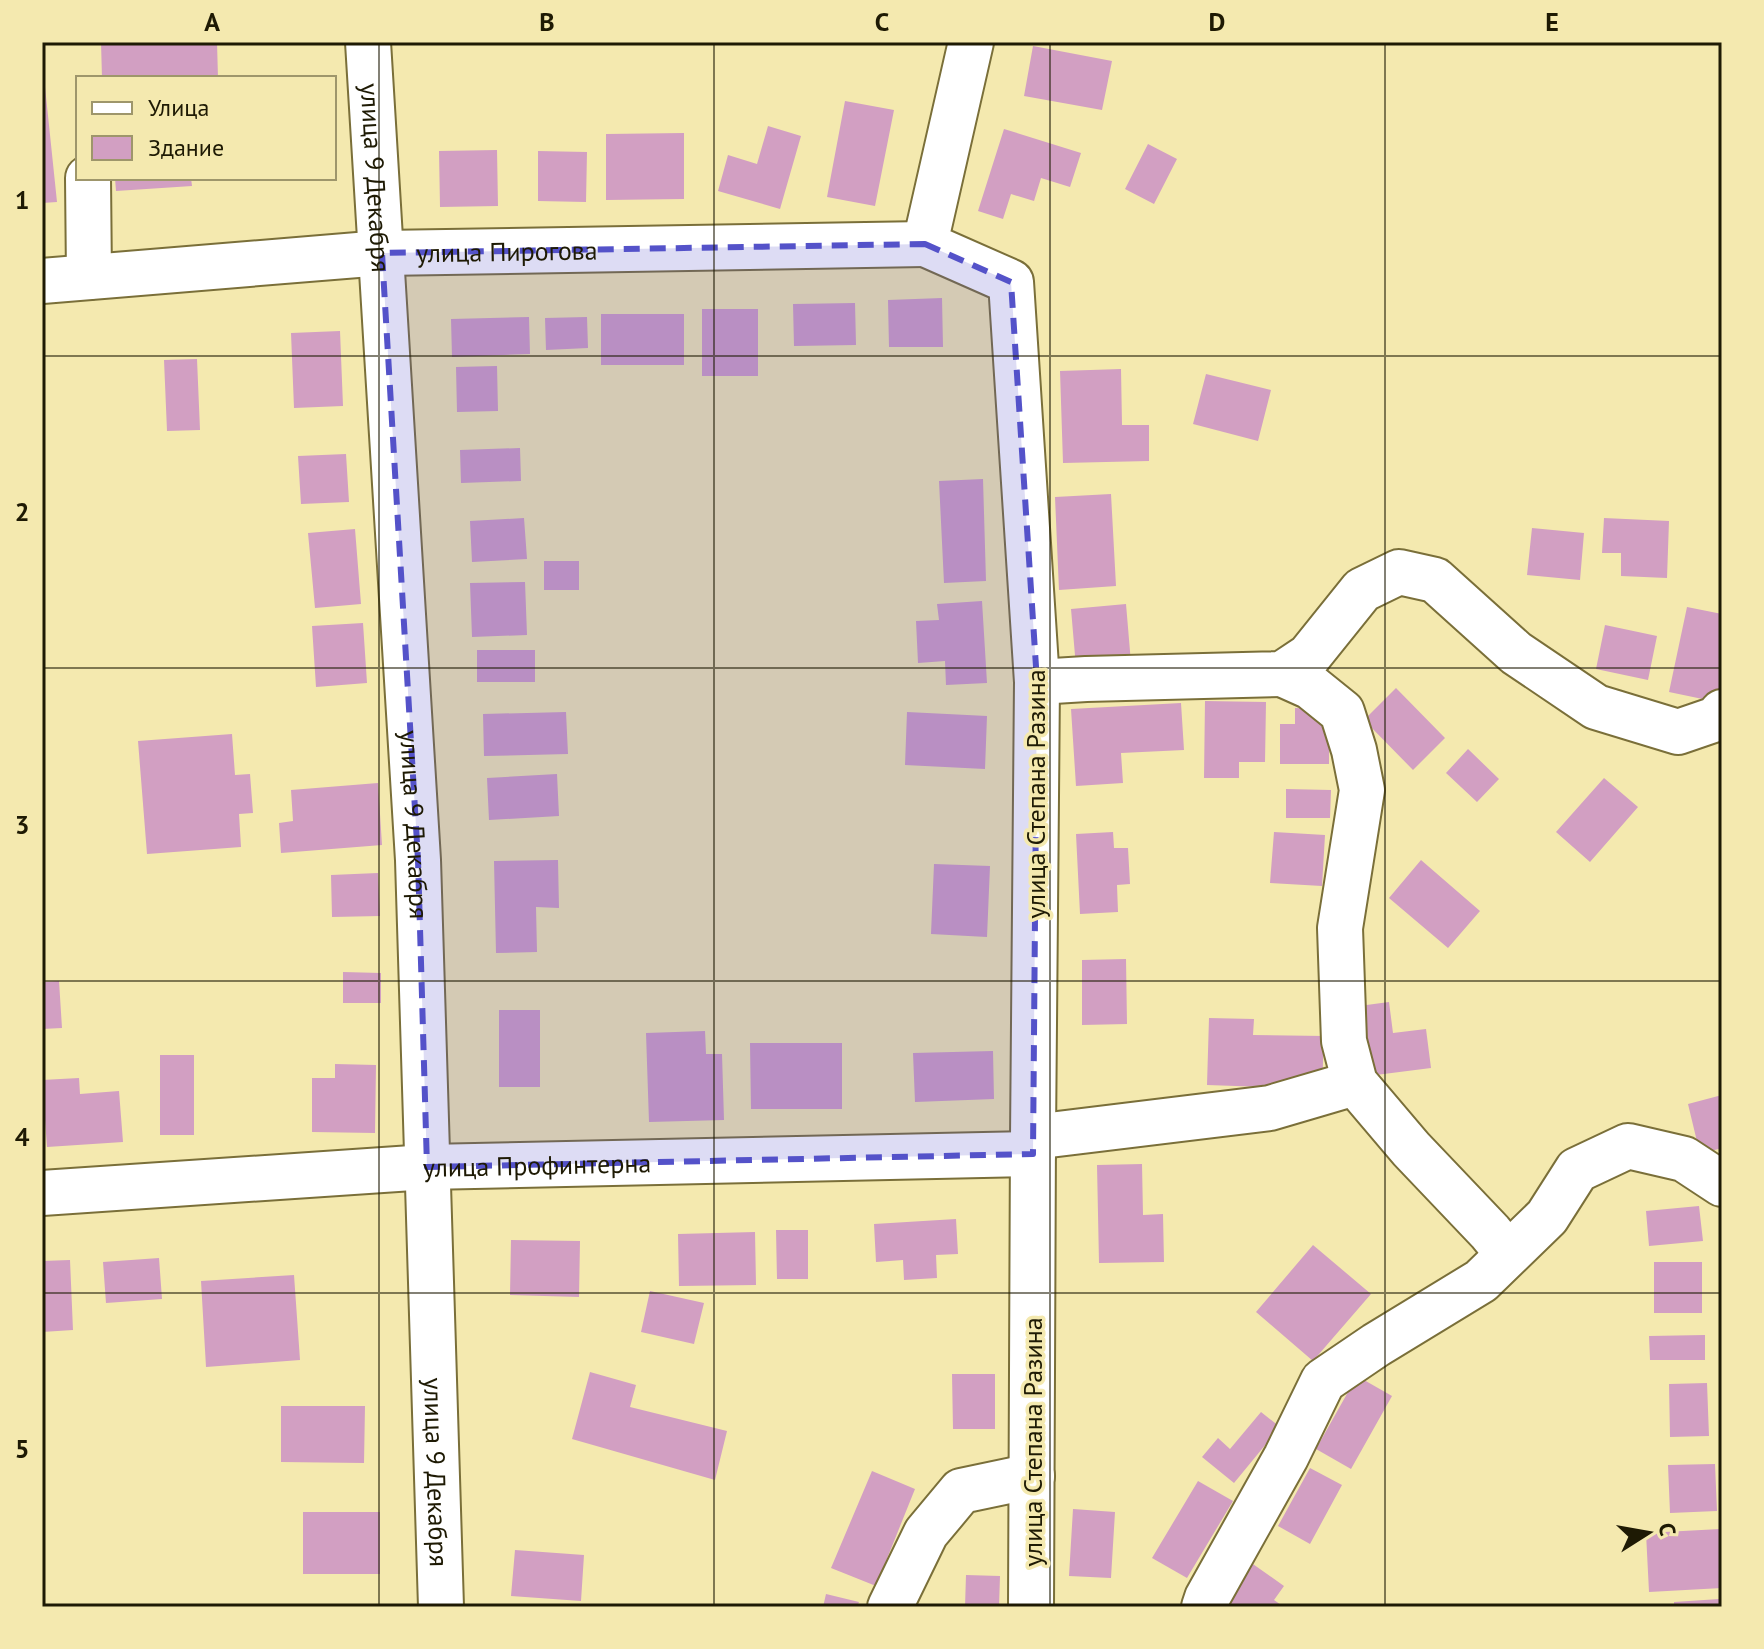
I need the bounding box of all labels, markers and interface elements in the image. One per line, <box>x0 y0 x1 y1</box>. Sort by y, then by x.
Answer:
text: A <box>204 5 220 38</box>
text: B <box>539 5 555 38</box>
text: C <box>875 5 889 38</box>
text: D <box>1209 5 1225 38</box>
text: E <box>1545 5 1559 38</box>
legend <box>76 76 336 180</box>
street label: улица 9 Декабря <box>354 82 399 273</box>
text: Улица <box>148 92 209 123</box>
text: Здание <box>148 132 224 163</box>
text: 1 <box>15 183 29 216</box>
street label: улица Пирогова <box>416 233 598 269</box>
text: 2 <box>15 495 29 528</box>
street label: улица Степана Разина <box>1019 669 1052 919</box>
street label: улица 9 Декабря <box>394 729 436 920</box>
text: 3 <box>15 808 29 841</box>
text: 4 <box>15 1120 30 1153</box>
street label: улица Профинтерна <box>423 1146 652 1184</box>
street label: улица Степана Разина <box>1016 1317 1049 1567</box>
street label: улица 9 Декабря <box>417 1377 456 1567</box>
text: 5 <box>15 1432 29 1465</box>
north arrow <box>1608 1493 1688 1573</box>
text: С <box>1653 1520 1683 1538</box>

